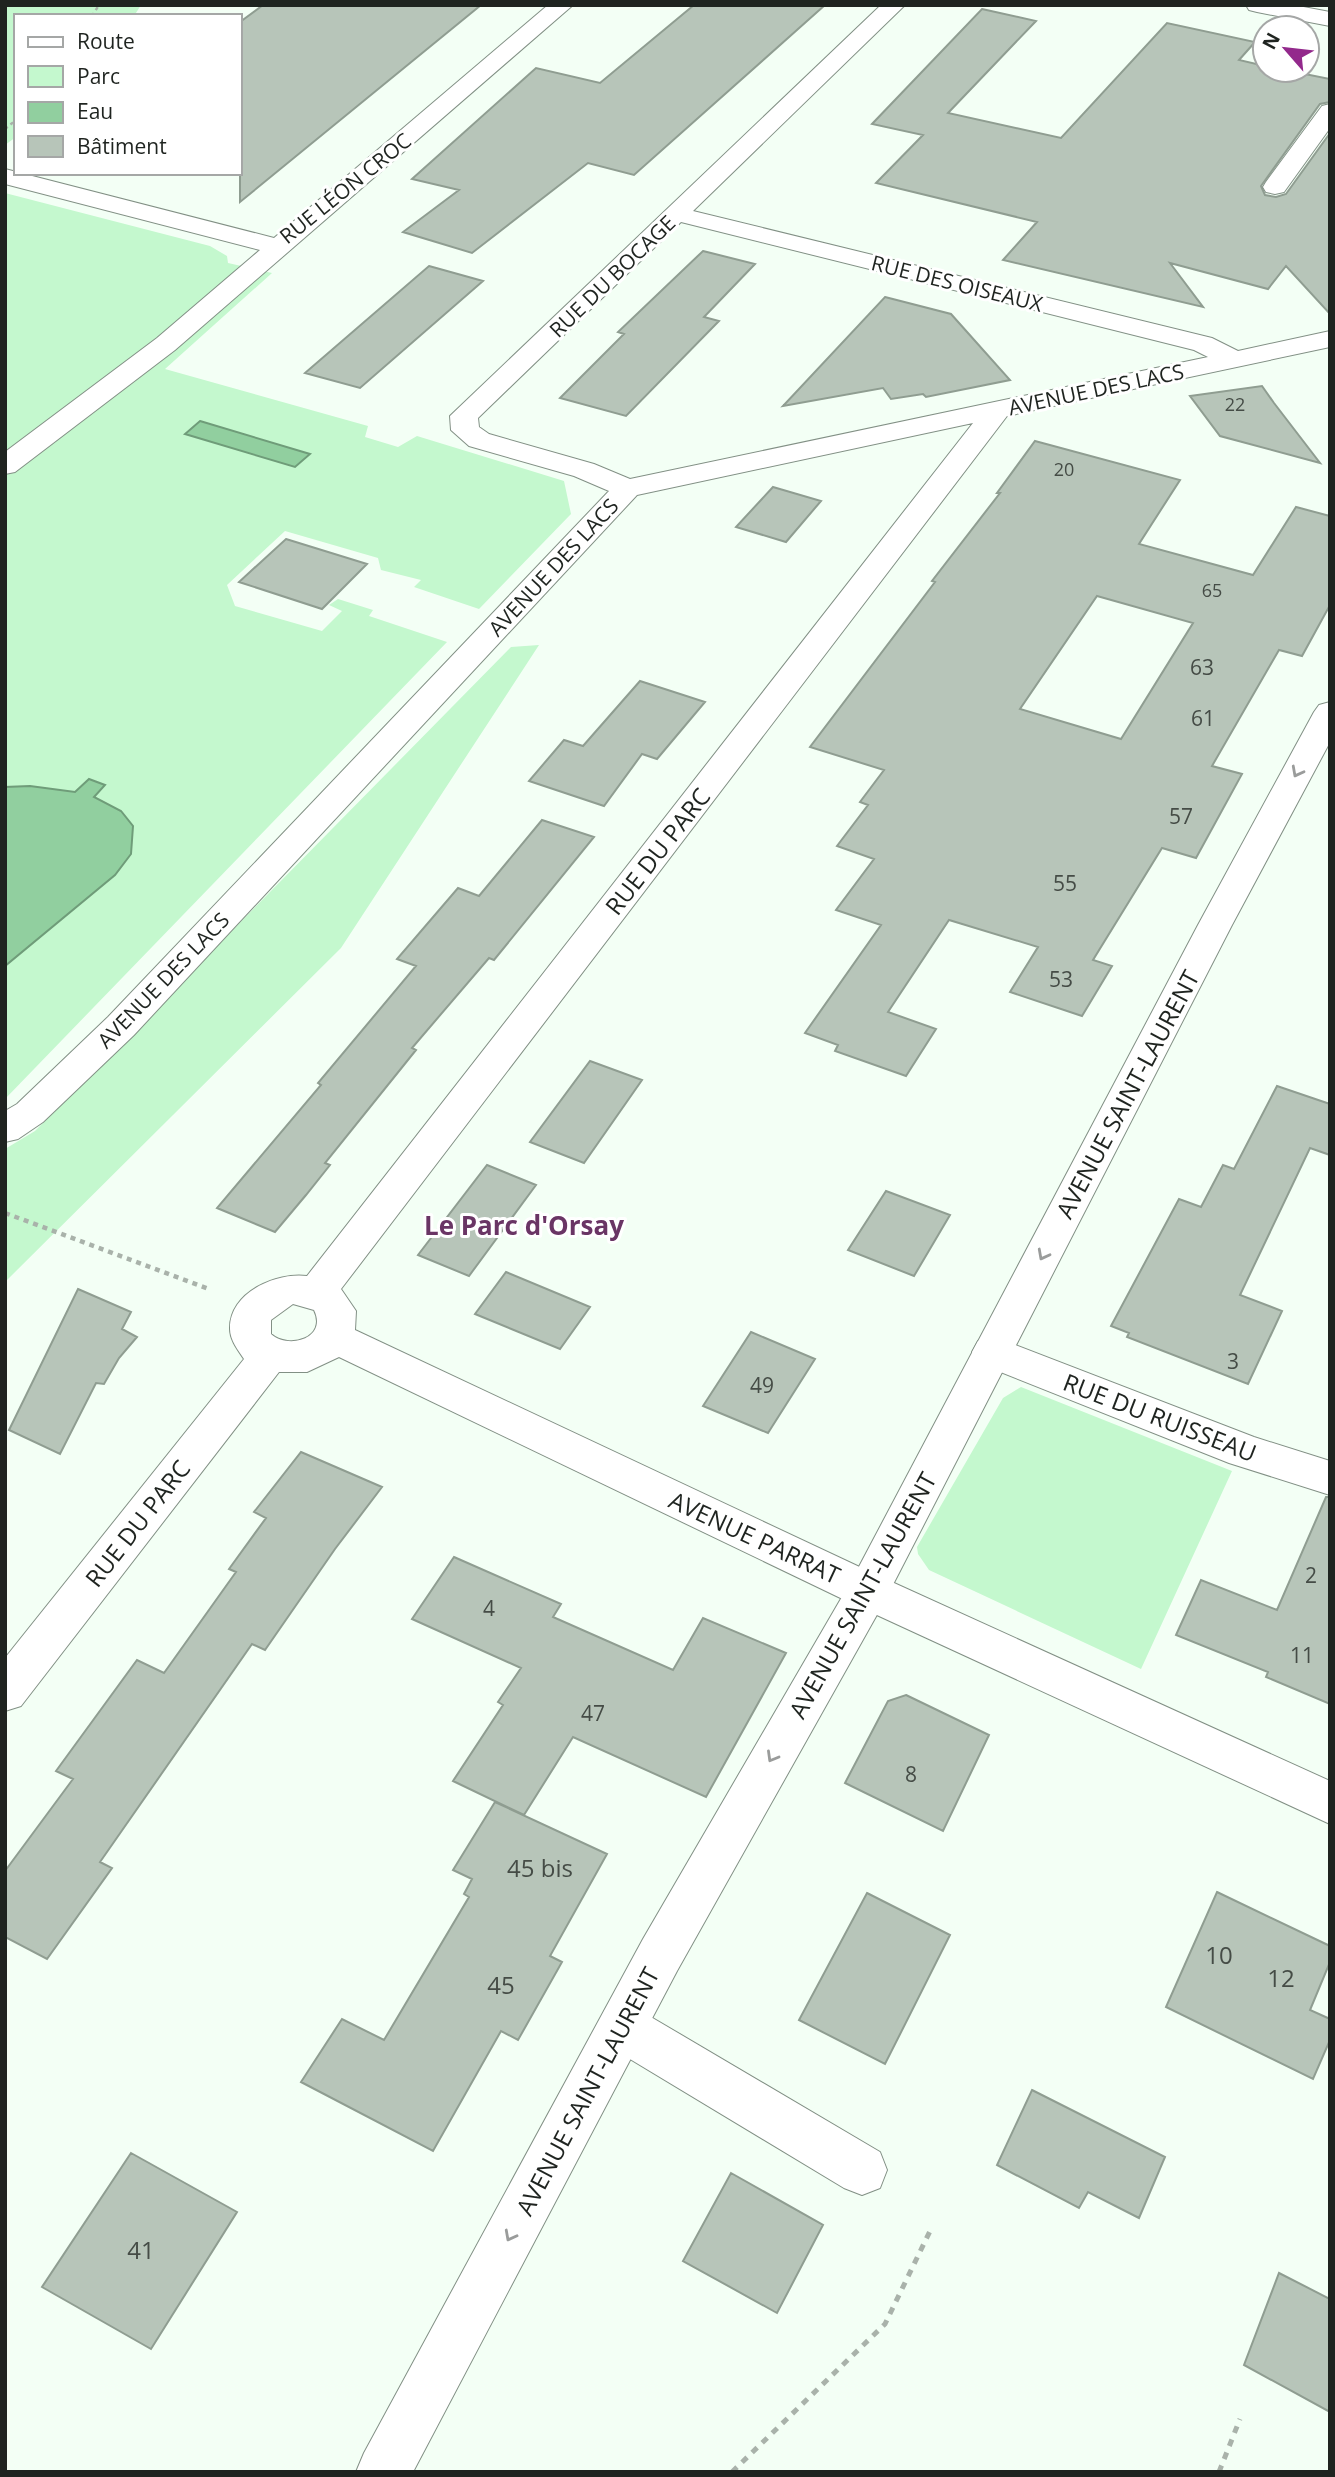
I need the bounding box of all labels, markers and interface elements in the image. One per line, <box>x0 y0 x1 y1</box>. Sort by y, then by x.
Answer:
legend <box>14 14 242 175</box>
north arrow <box>1251 14 1321 84</box>
text: Route <box>77 27 135 55</box>
text: N <box>1256 28 1286 54</box>
text: Parc <box>77 62 120 90</box>
text: Eau <box>77 97 113 125</box>
street label: RUE LÉON CROC <box>273 126 417 250</box>
text: Bâtiment <box>77 132 167 160</box>
street label: RUE DU BOCAGE <box>543 209 681 343</box>
street label: RUE DES OISEAUX <box>869 248 1046 318</box>
street label: AVENUE DES LACS <box>1006 357 1186 421</box>
house number: 22 <box>1225 392 1245 416</box>
house number: 20 <box>1054 457 1074 481</box>
street label: AVENUE DES LACS <box>482 492 624 642</box>
house number: 65 <box>1202 578 1222 602</box>
house number: 63 <box>1190 653 1214 681</box>
house number: 61 <box>1191 704 1215 732</box>
one-way arrow <box>1292 765 1306 777</box>
street label: RUE DU PARC <box>597 781 717 921</box>
house number: 57 <box>1169 802 1193 830</box>
house number: 55 <box>1053 869 1077 897</box>
street label: AVENUE DES LACS <box>91 906 235 1054</box>
street label: AVENUE SAINT-LAURENT <box>1047 964 1207 1224</box>
house number: 53 <box>1049 965 1073 993</box>
district label: Le Parc d'Orsay <box>424 1207 624 1243</box>
one-way arrow <box>1037 1248 1051 1260</box>
house number: 3 <box>1227 1347 1239 1375</box>
street label: RUE DU RUISSEAU <box>1059 1365 1261 1469</box>
house number: 49 <box>750 1371 774 1399</box>
street label: RUE DU PARC <box>77 1453 197 1593</box>
street label: AVENUE SAINT-LAURENT <box>781 1466 943 1724</box>
street label: AVENUE PARRAT <box>664 1483 846 1591</box>
house number: 2 <box>1305 1561 1317 1589</box>
house number: 4 <box>483 1594 495 1622</box>
house number: 11 <box>1290 1641 1314 1669</box>
house number: 47 <box>581 1699 605 1727</box>
one-way arrow <box>767 1750 780 1763</box>
house number: 8 <box>905 1760 917 1788</box>
house number: 45 bis <box>507 1851 573 1884</box>
house number: 10 <box>1205 1938 1233 1971</box>
street label: AVENUE SAINT-LAURENT <box>507 1961 667 2221</box>
house number: 12 <box>1267 1961 1295 1994</box>
house number: 45 <box>487 1968 515 2001</box>
one-way arrow <box>505 2229 518 2241</box>
house number: 41 <box>127 2233 155 2266</box>

